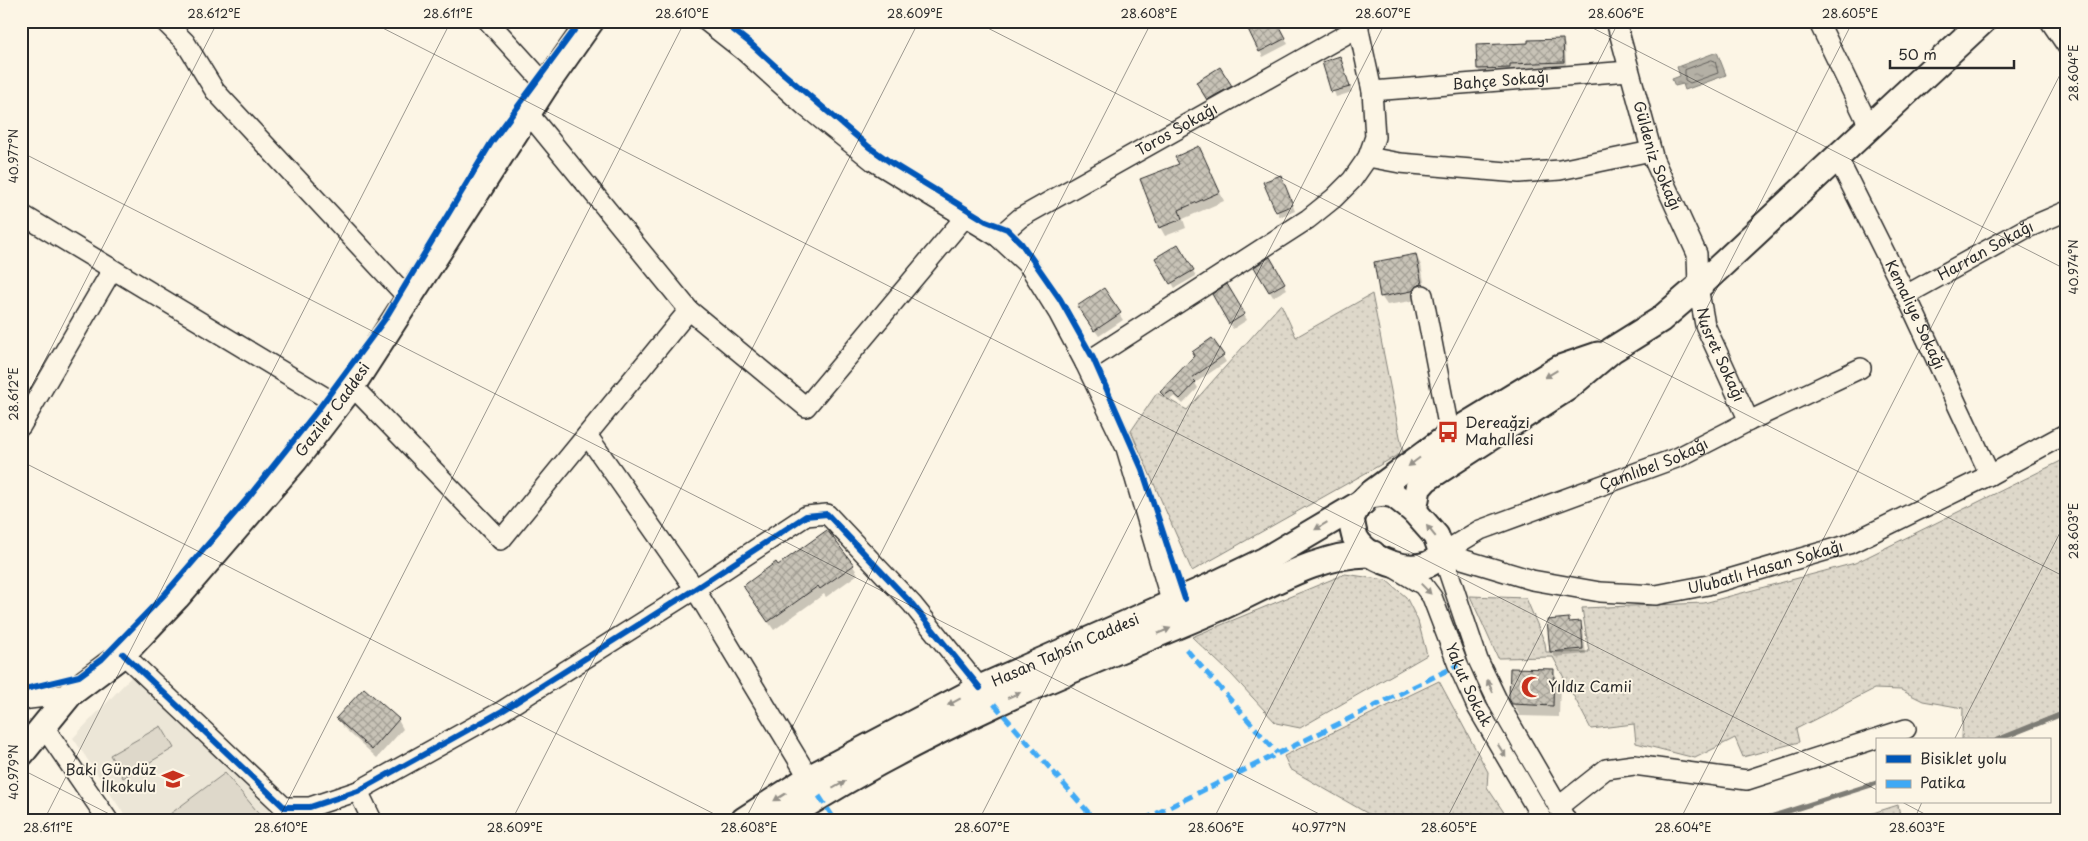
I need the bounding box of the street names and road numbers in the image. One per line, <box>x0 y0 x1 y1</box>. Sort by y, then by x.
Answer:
street label: Bahçe Sokağı <box>1451 64 1550 95</box>
street label: Toros Sokağı <box>1131 96 1221 161</box>
street label: Güldeniz Sokağı <box>1628 98 1688 214</box>
street label: Harran Sokağı <box>1933 214 2037 285</box>
street label: Kemaliye Sokağı <box>1880 256 1952 373</box>
street label: Nusret Sokağı <box>1692 306 1751 405</box>
street label: Gaziler Caddesi <box>289 357 374 461</box>
street label: Çamlıbel Sokağı <box>1595 431 1712 495</box>
street label: Ulubatlı Hasan Sokağı <box>1686 533 1845 599</box>
street label: Hasan Tahsin Caddesi <box>987 606 1142 692</box>
street label: Yakut Sokak <box>1440 639 1499 731</box>

